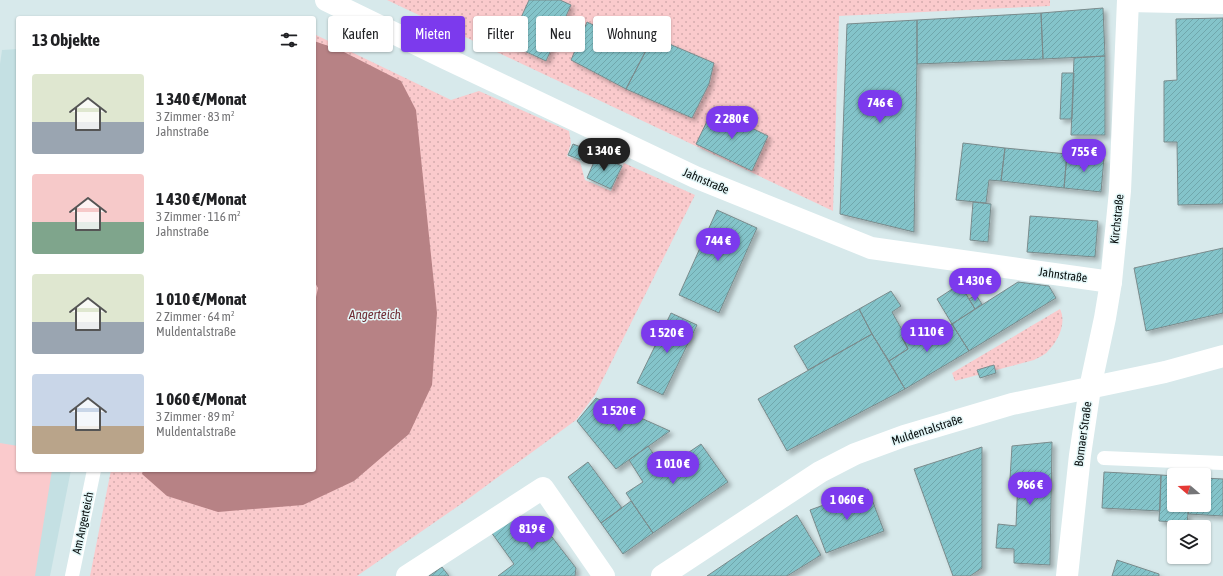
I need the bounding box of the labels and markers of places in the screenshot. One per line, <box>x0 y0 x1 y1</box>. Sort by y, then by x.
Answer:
pin: 746 € <box>852 90 908 124</box>
pin: 2 280 € <box>695 106 769 140</box>
pin: 1 340 € <box>567 138 641 172</box>
pin: 755 € <box>1056 139 1112 173</box>
pin: 744 € <box>690 228 746 262</box>
pin: 1 430 € <box>938 268 1012 302</box>
pin: 1 110 € <box>890 319 964 353</box>
pin: 1 520 € <box>630 320 704 354</box>
pin: 1 520 € <box>582 398 656 432</box>
pin: 1 010 € <box>636 451 710 485</box>
pin: 966 € <box>1002 472 1058 506</box>
pin: 1 060 € <box>810 487 884 521</box>
pin: 819 € <box>504 516 560 550</box>

